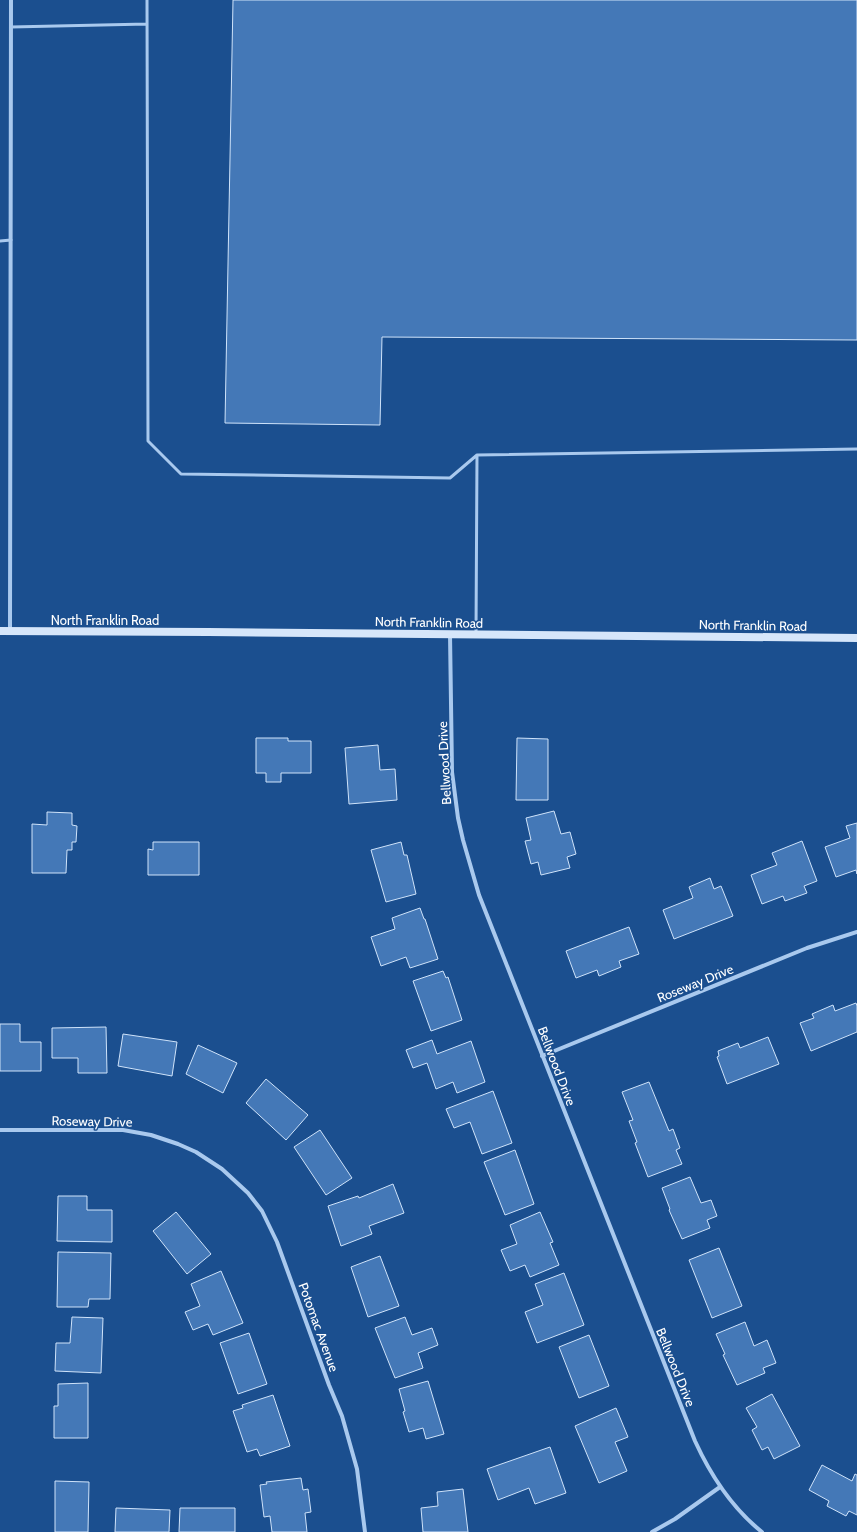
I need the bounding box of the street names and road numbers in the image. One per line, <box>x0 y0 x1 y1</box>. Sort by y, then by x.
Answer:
street label: North Franklin Road <box>51 612 159 628</box>
street label: North Franklin Road <box>375 613 483 631</box>
street label: North Franklin Road <box>699 616 807 634</box>
street label: Bellwood Drive <box>434 721 454 805</box>
street label: Roseway Drive <box>655 960 736 1006</box>
street label: Bellwood Drive <box>535 1024 580 1108</box>
street label: Roseway Drive <box>51 1112 133 1130</box>
street label: Potomac Avenue <box>295 1280 343 1374</box>
street label: Bellwood Drive <box>653 1325 699 1409</box>

